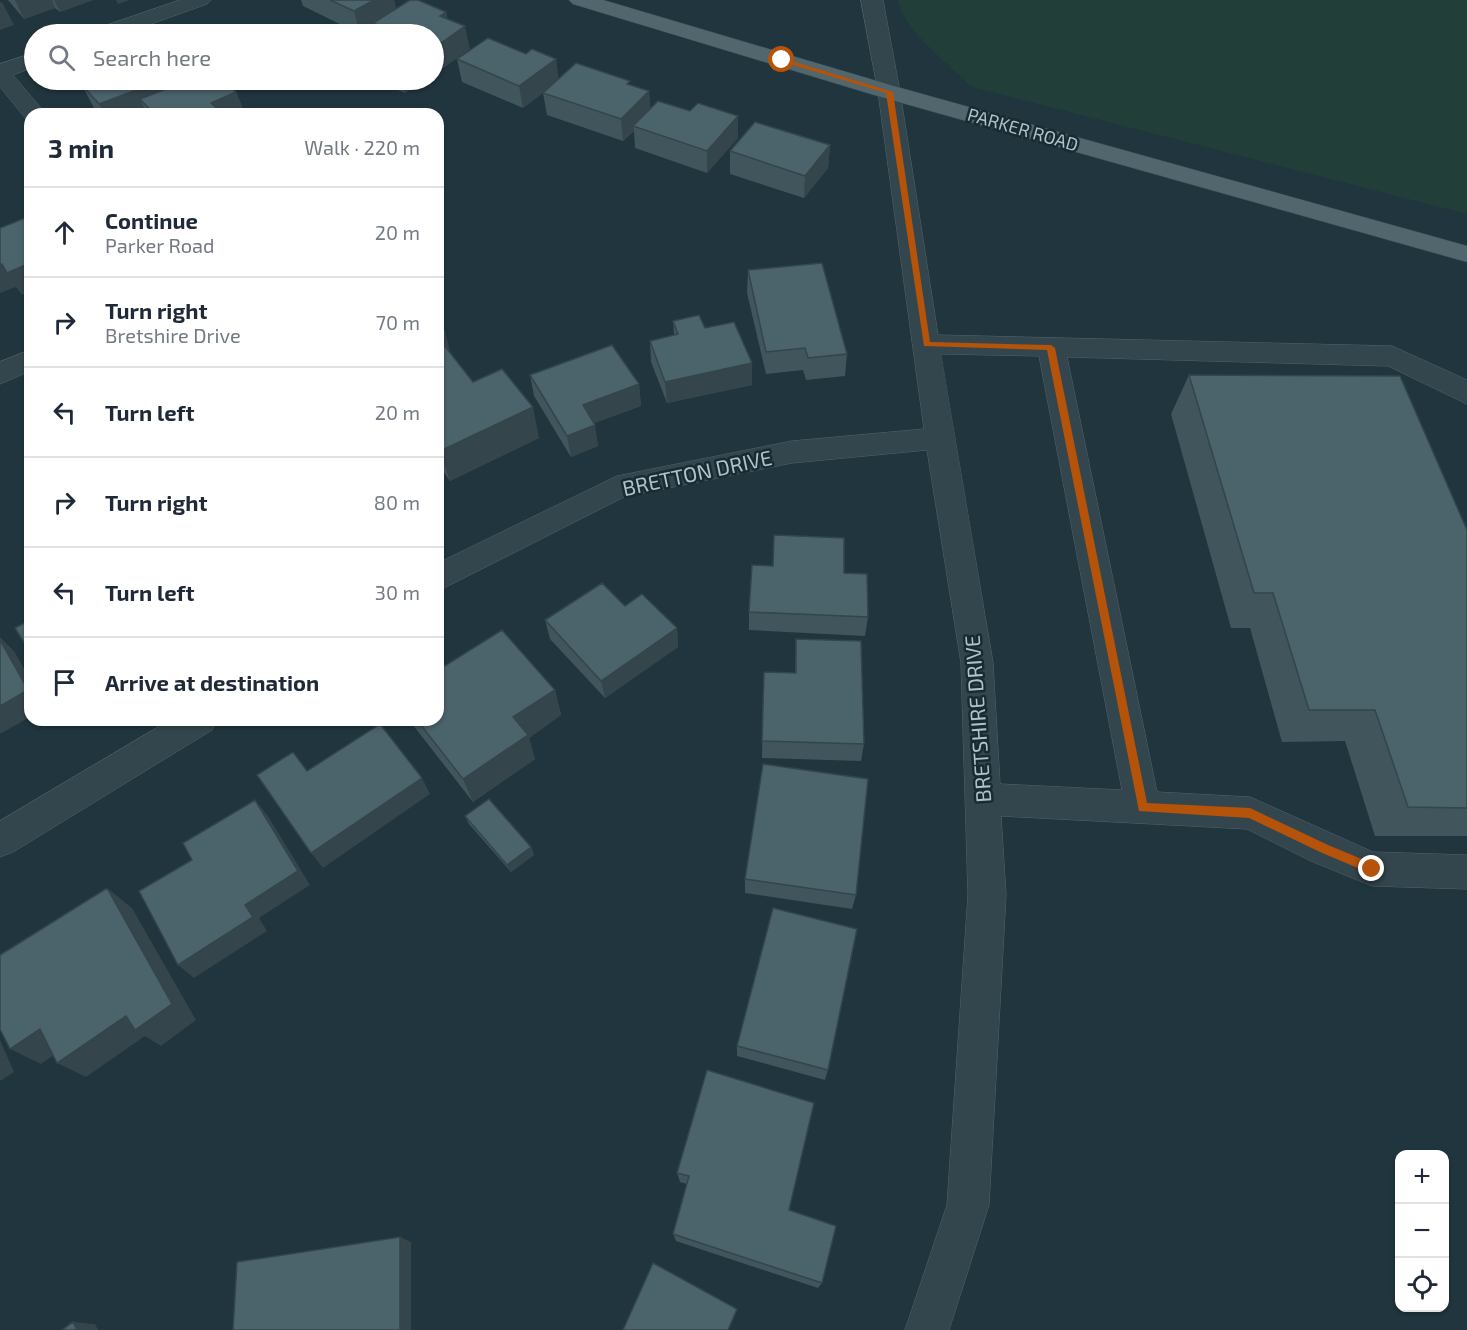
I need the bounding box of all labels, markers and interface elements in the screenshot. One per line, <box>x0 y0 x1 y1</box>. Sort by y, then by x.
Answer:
search box <box>24 24 444 90</box>
icon: search <box>45 41 78 74</box>
text: Search here <box>93 44 211 70</box>
route start <box>768 46 794 72</box>
street label: PARKER ROAD <box>965 103 1081 155</box>
text: 3 min <box>48 132 114 163</box>
text: Walk · 220 m <box>304 135 420 159</box>
text: Continue <box>105 207 198 233</box>
icon: ahead <box>48 216 81 249</box>
text: 20 m <box>375 220 420 244</box>
text: Parker Road <box>105 233 214 257</box>
text: Turn right <box>105 297 207 323</box>
icon: right <box>48 306 81 339</box>
text: 70 m <box>376 310 420 334</box>
text: Bretshire Drive <box>105 323 241 347</box>
icon: left <box>48 396 81 429</box>
text: Turn left <box>105 399 194 425</box>
text: 20 m <box>375 400 420 424</box>
street label: BRETTON DRIVE <box>620 444 774 500</box>
icon: right <box>48 486 81 519</box>
text: Turn right <box>105 489 207 515</box>
text: 80 m <box>374 490 420 514</box>
icon: left <box>48 576 81 609</box>
text: Turn left <box>105 579 194 605</box>
text: 30 m <box>375 580 420 604</box>
street label: BRETSHIRE DRIVE <box>959 634 995 804</box>
icon: arrive <box>48 666 81 699</box>
text: Arrive at destination <box>105 669 319 695</box>
route end <box>1358 855 1384 881</box>
map controls <box>1395 1150 1449 1312</box>
button: + <box>1395 1150 1449 1204</box>
button: − <box>1395 1204 1449 1258</box>
button: locate <box>1395 1258 1449 1312</box>

